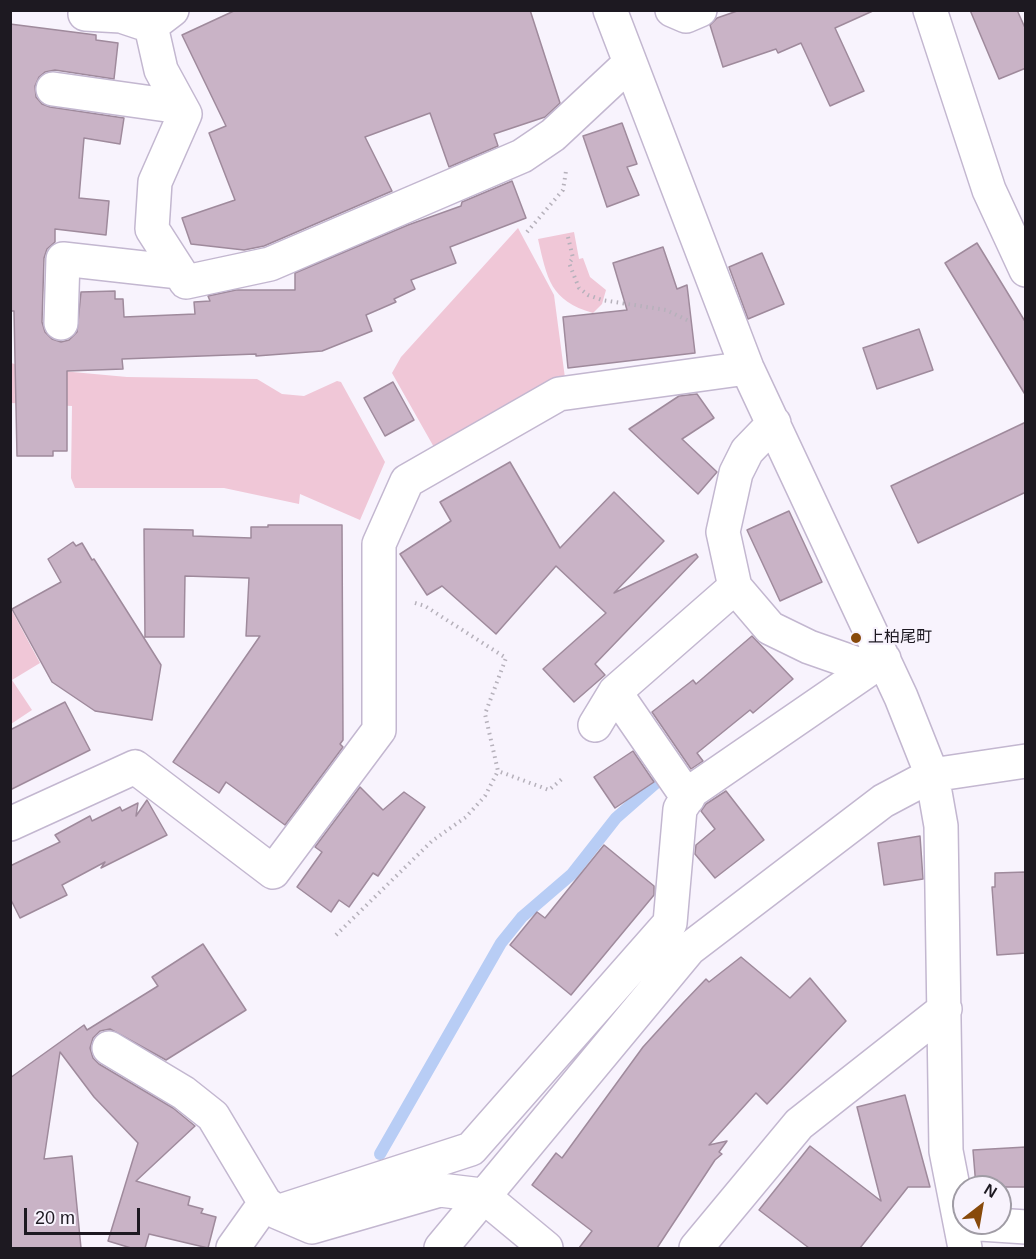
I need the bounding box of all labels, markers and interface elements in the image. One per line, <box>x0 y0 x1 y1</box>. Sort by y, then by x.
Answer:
place label: 上柏尾町 <box>868 628 932 648</box>
marker: 上柏尾町 <box>849 631 863 645</box>
north arrow <box>952 1175 1012 1235</box>
text: N <box>981 1181 1000 1201</box>
scale bar <box>27 1196 142 1234</box>
text: 20 m <box>35 1208 75 1228</box>

